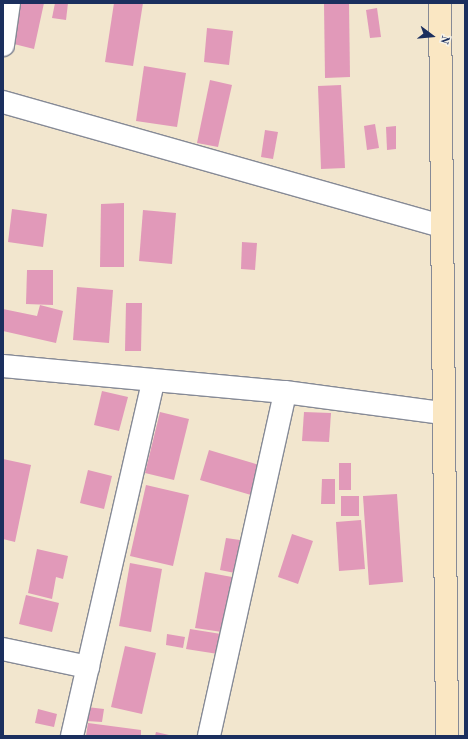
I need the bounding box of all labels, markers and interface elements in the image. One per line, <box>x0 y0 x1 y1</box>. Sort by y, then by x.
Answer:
north arrow <box>412 16 452 56</box>
text: N <box>438 34 450 45</box>

